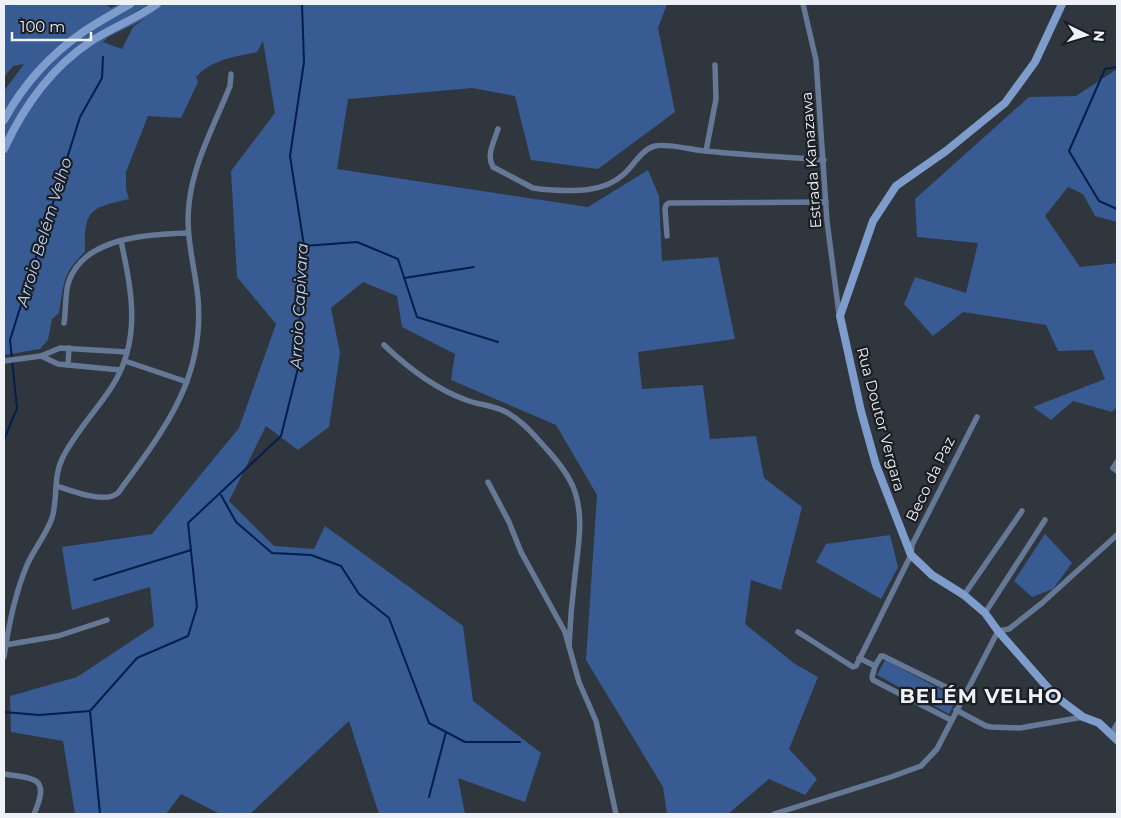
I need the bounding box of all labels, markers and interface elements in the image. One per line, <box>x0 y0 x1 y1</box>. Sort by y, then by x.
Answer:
scale bar <box>12 10 91 42</box>
north arrow <box>1061 10 1111 60</box>
text: 100 m <box>20 17 65 36</box>
text: N <box>1089 30 1108 43</box>
street label: Estrada Kanazawa <box>797 91 825 229</box>
water label: Arroio Belém Velho <box>12 155 76 310</box>
water label: Arroio Capivara <box>286 242 312 370</box>
street label: Rua Doutor Vergara <box>853 345 909 493</box>
street label: Beco da Paz <box>901 433 959 525</box>
district label: BELÉM VELHO <box>899 684 1063 708</box>

